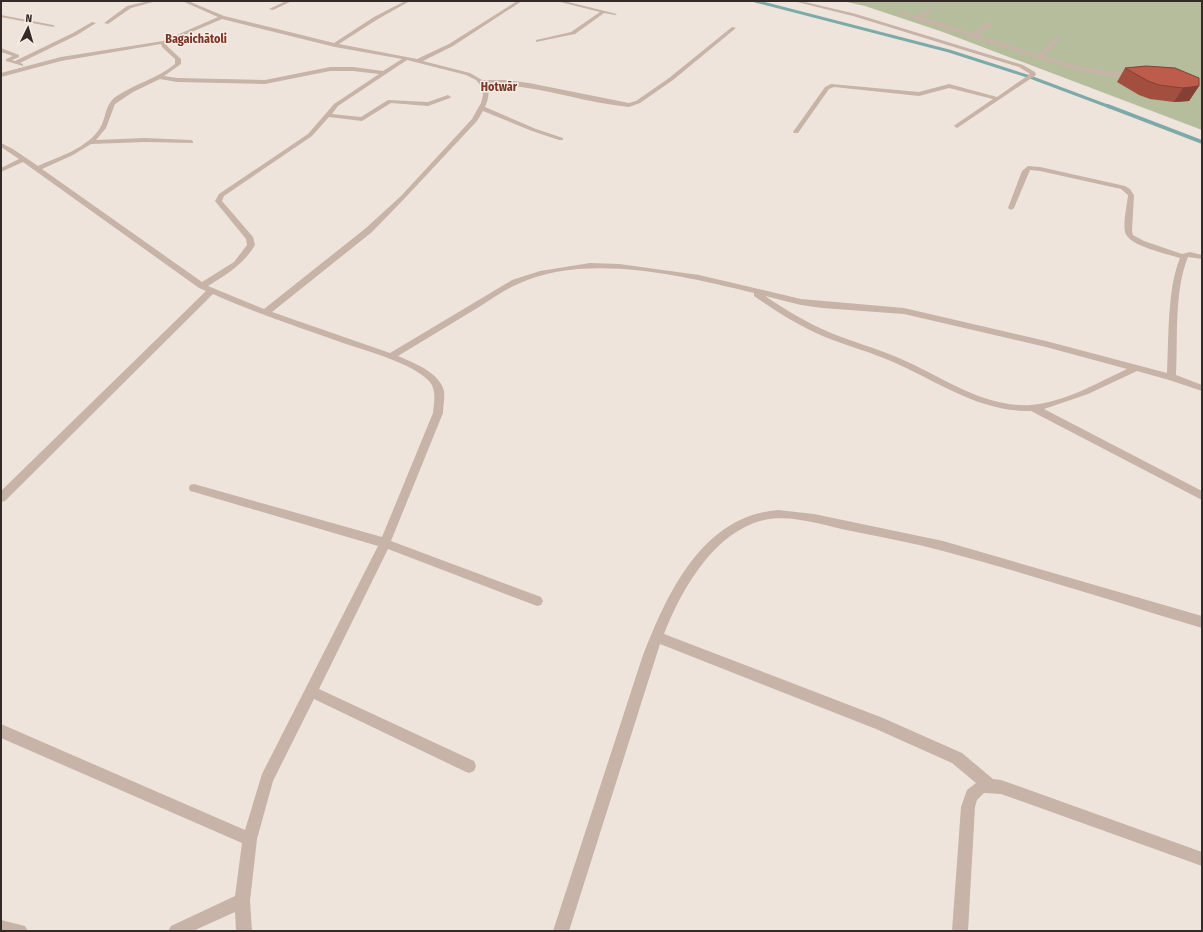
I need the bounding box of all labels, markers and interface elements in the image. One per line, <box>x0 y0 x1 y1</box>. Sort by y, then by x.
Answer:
north arrow <box>8 8 48 48</box>
text: N <box>25 12 33 25</box>
district label: Bagaichātoli <box>165 32 227 46</box>
district label: Hotwār <box>481 80 518 94</box>

